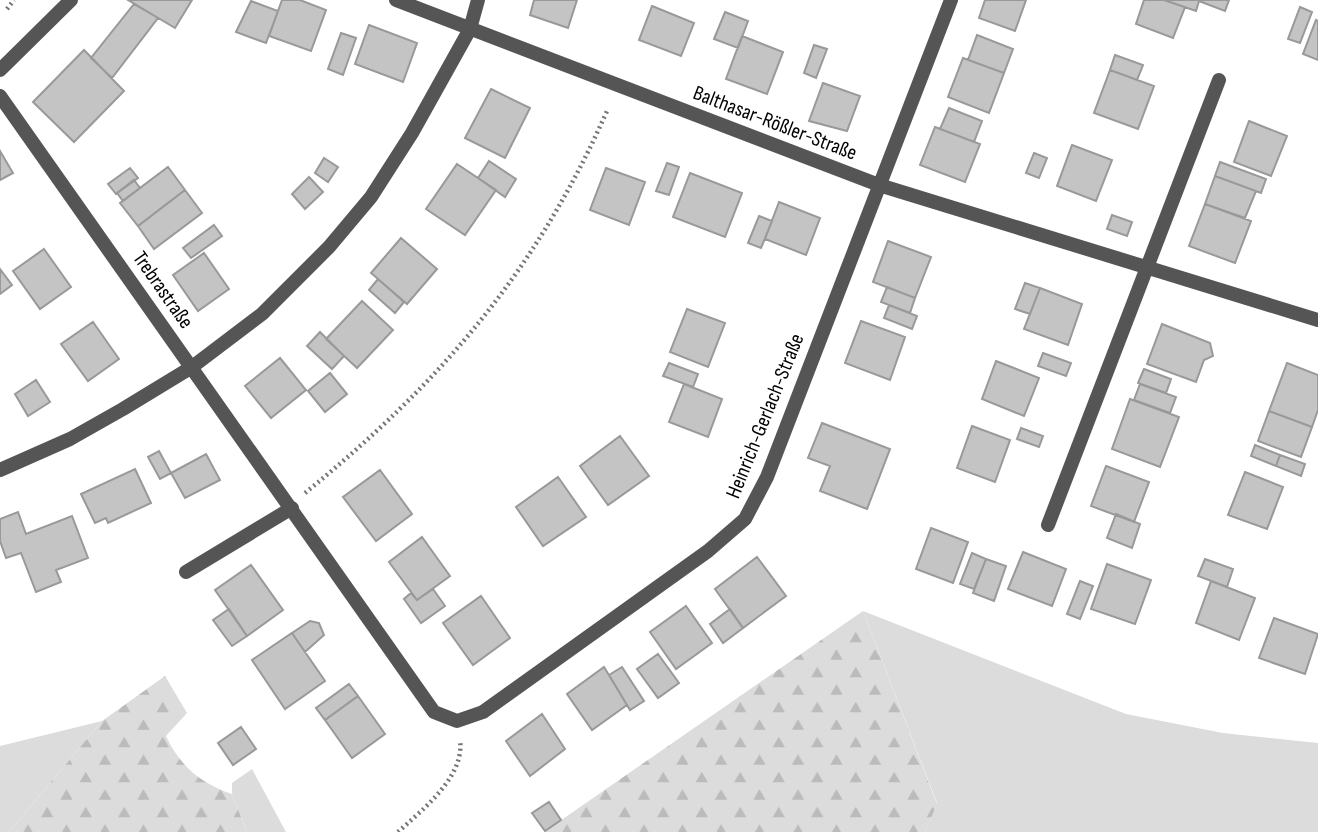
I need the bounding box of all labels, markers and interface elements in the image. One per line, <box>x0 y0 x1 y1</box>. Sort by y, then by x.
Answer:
street label: Balthasar-Rößler-Straße <box>690 80 860 166</box>
street label: Trebrastraße <box>127 247 199 333</box>
street label: Heinrich-Gerlach-Straße <box>721 330 809 502</box>

